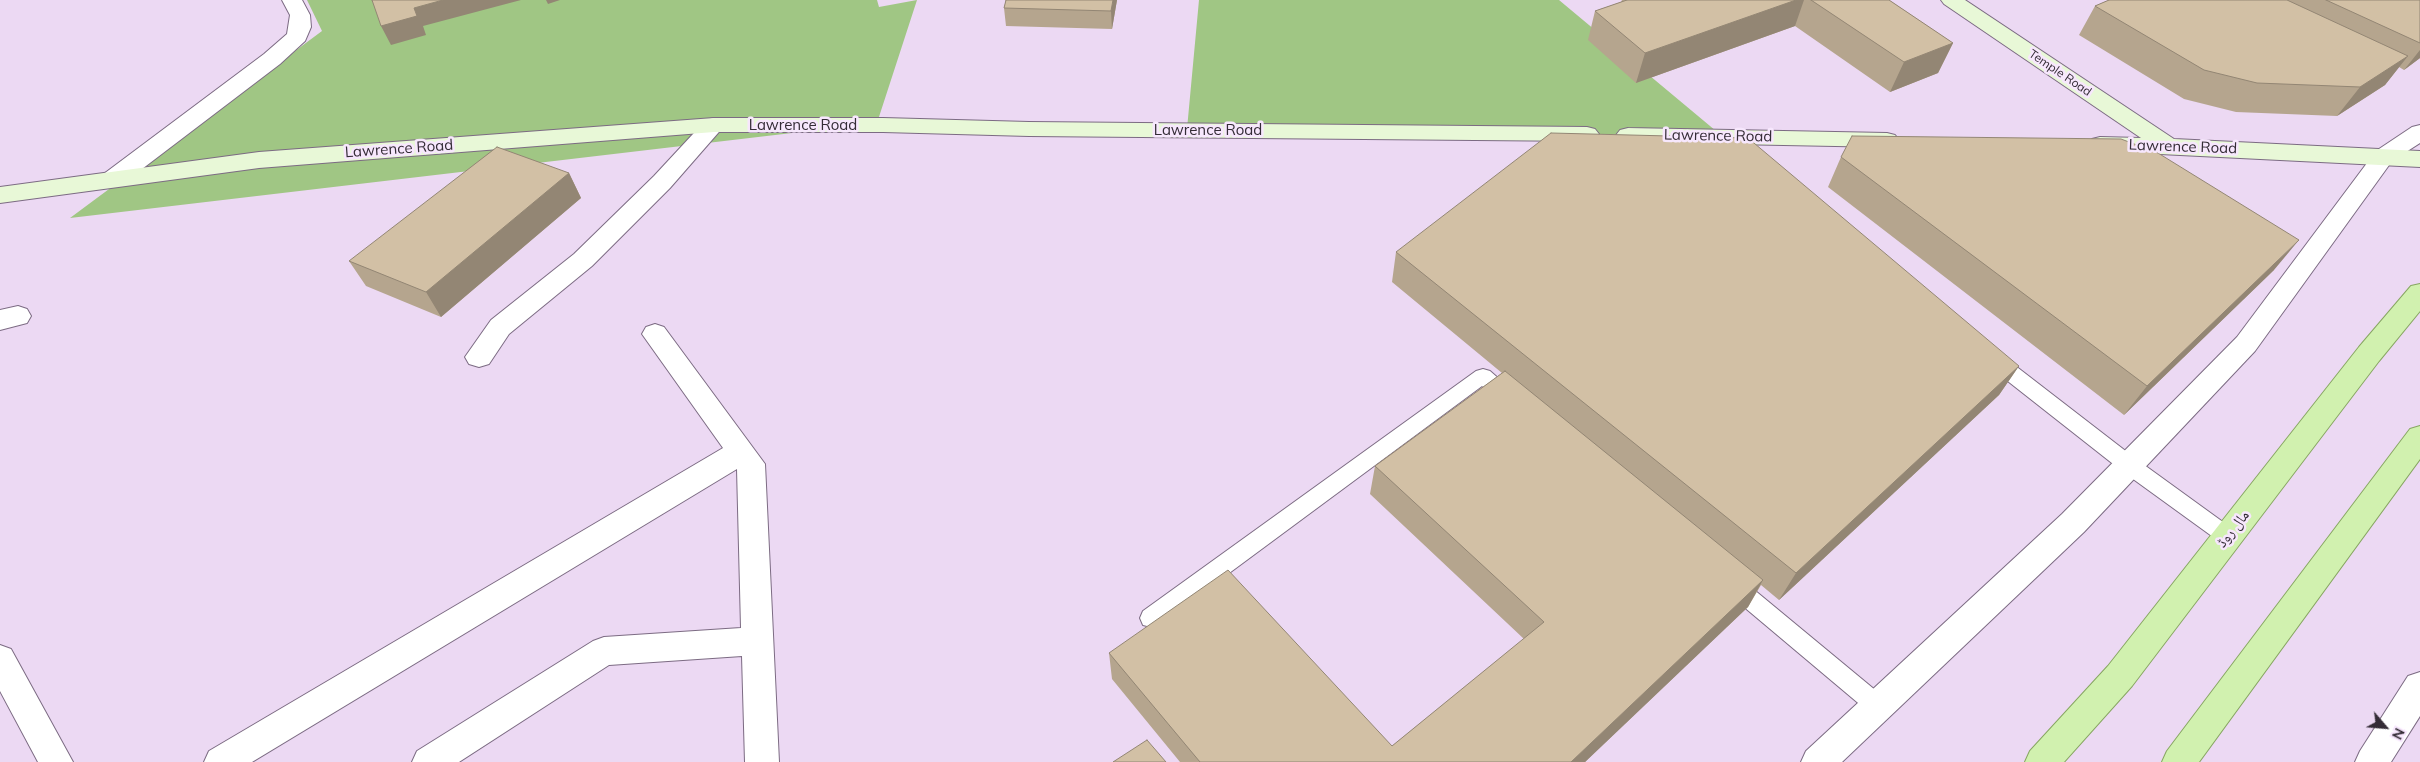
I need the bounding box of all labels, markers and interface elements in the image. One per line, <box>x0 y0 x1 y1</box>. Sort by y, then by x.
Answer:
street label: Temple Road <box>2026 47 2094 99</box>
street label: Lawrence Road <box>749 116 857 134</box>
street label: Lawrence Road <box>1154 121 1262 139</box>
street label: Lawrence Road <box>1664 126 1772 146</box>
street label: Lawrence Road <box>344 136 454 162</box>
street label: Lawrence Road <box>2128 136 2238 158</box>
street label: مال روڈ <box>2213 507 2253 551</box>
north arrow <box>2360 702 2410 752</box>
text: N <box>2388 725 2409 743</box>

